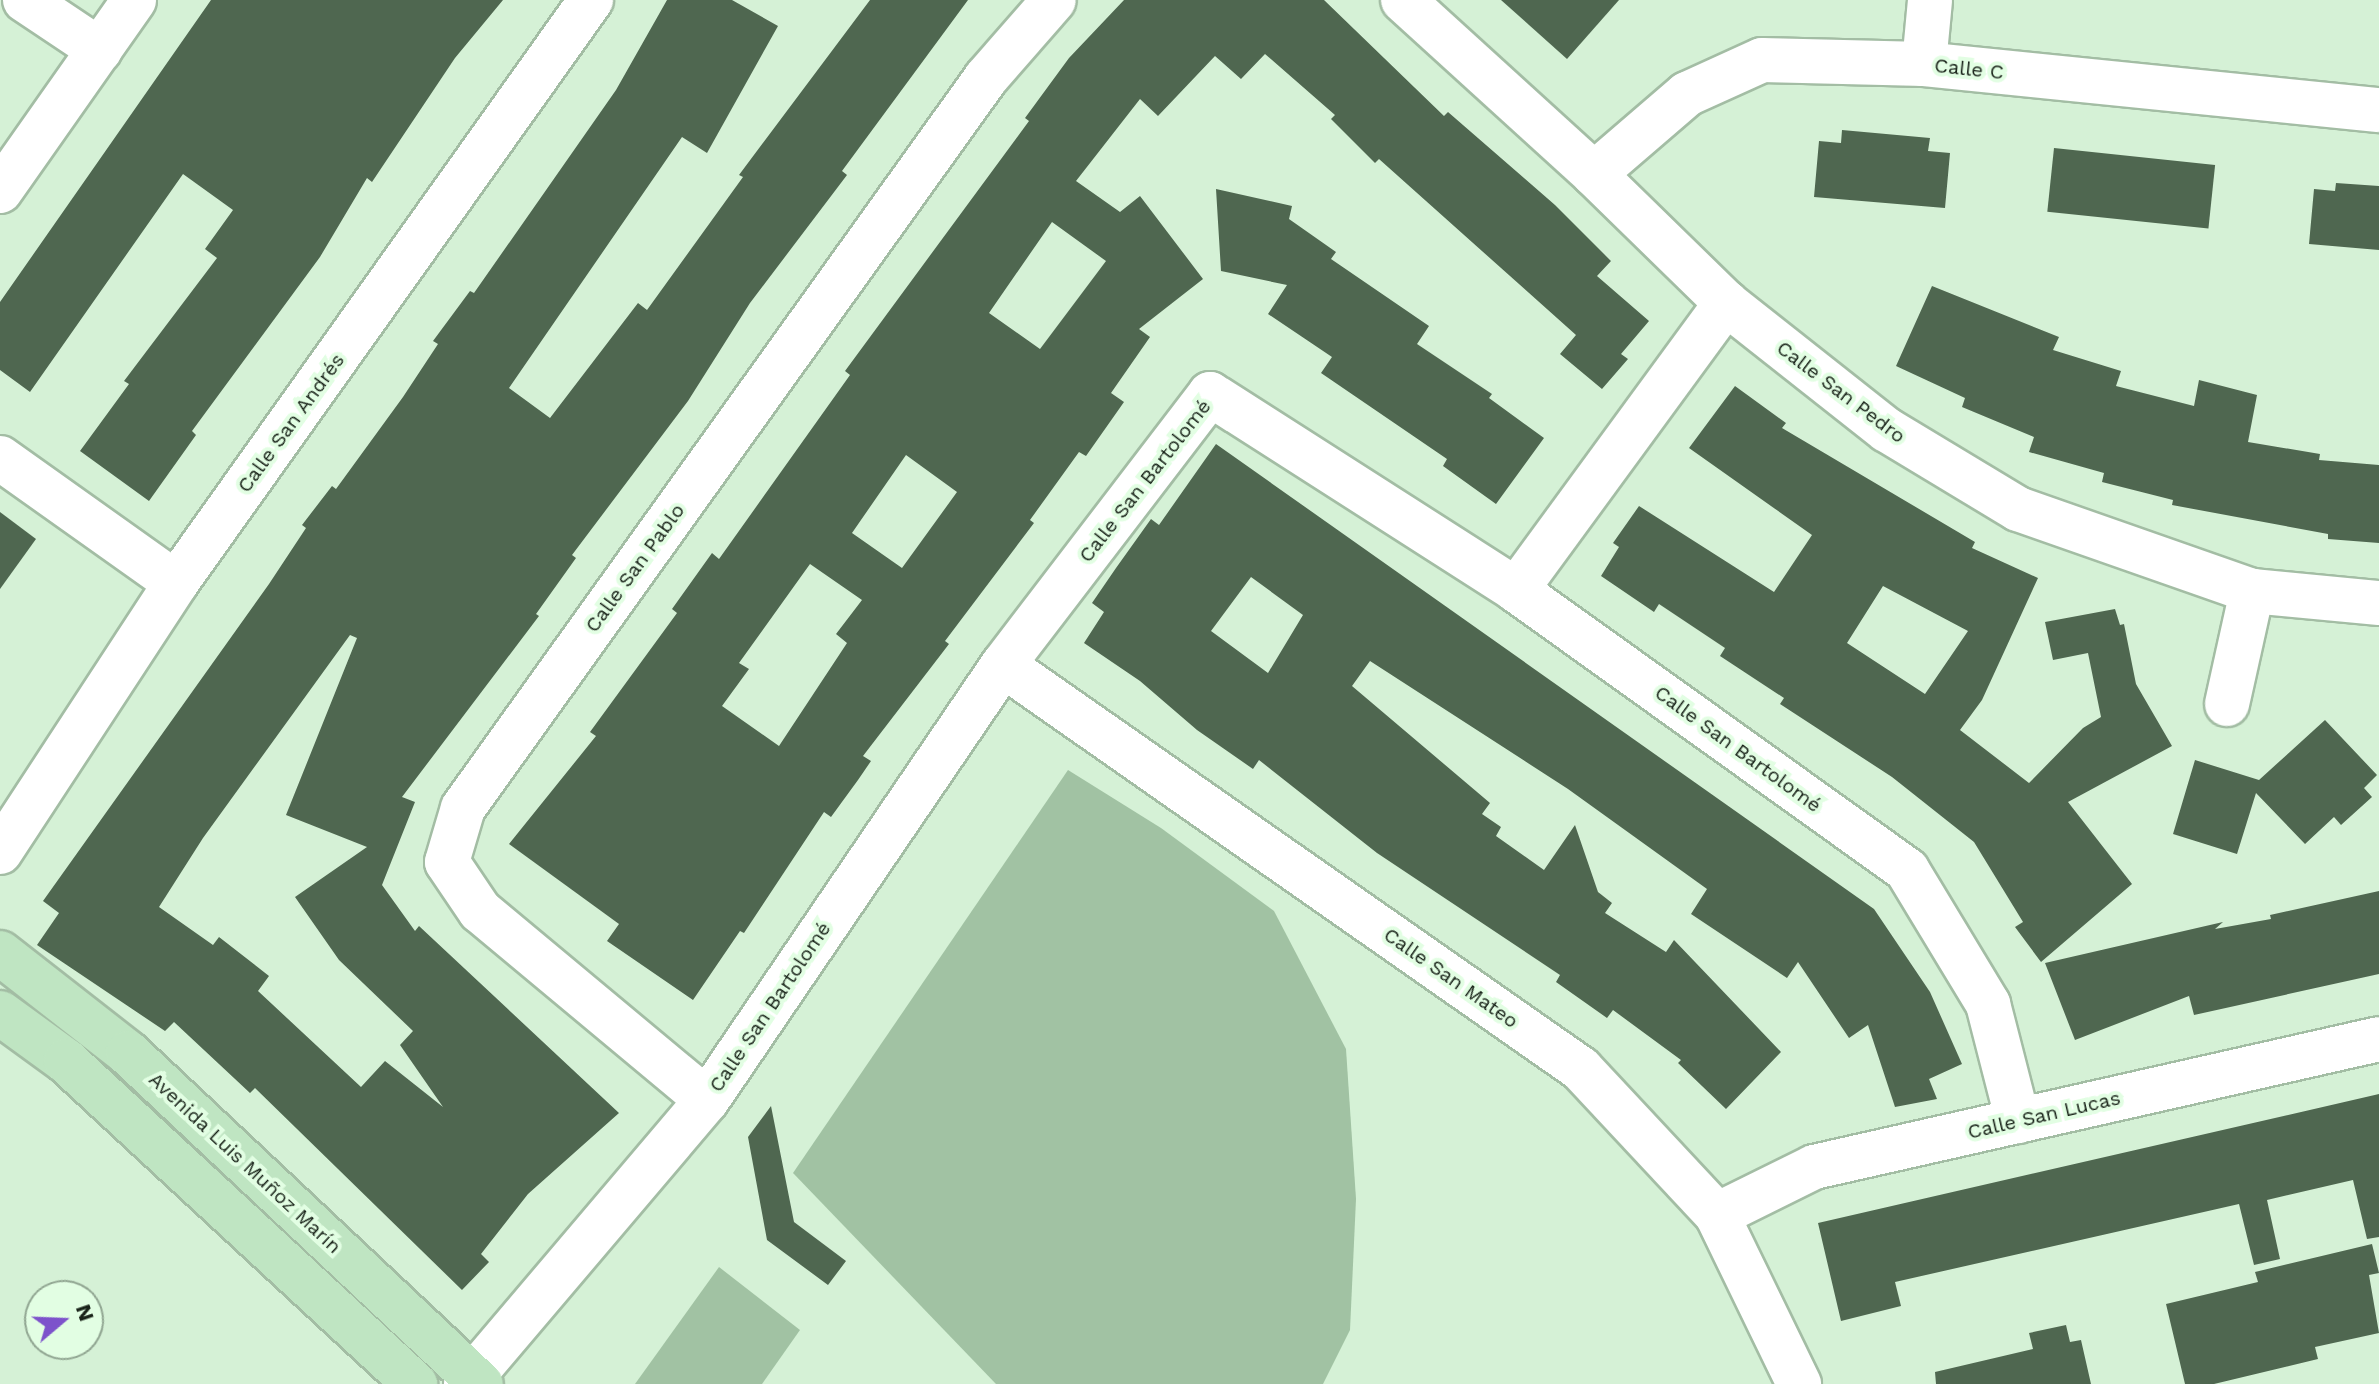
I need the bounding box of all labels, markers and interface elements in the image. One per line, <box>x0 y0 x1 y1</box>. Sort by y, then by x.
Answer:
street label: Calle C <box>1933 53 2005 85</box>
street label: Calle San Pedro <box>1772 336 1910 448</box>
street label: Calle San Andrés <box>232 348 350 498</box>
street label: Calle San Bartolomé <box>1074 395 1216 567</box>
street label: Calle San Pablo <box>580 499 690 637</box>
street label: Calle San Bartolomé <box>1650 681 1826 817</box>
street label: Calle San Bartolomé <box>704 917 836 1097</box>
street label: Calle San Mateo <box>1379 923 1523 1033</box>
street label: Avenida Luis Muñoz Marín <box>144 1067 346 1259</box>
street label: Calle San Lucas <box>1965 1086 2123 1144</box>
north arrow <box>24 1280 104 1360</box>
text: N <box>71 1301 100 1324</box>

